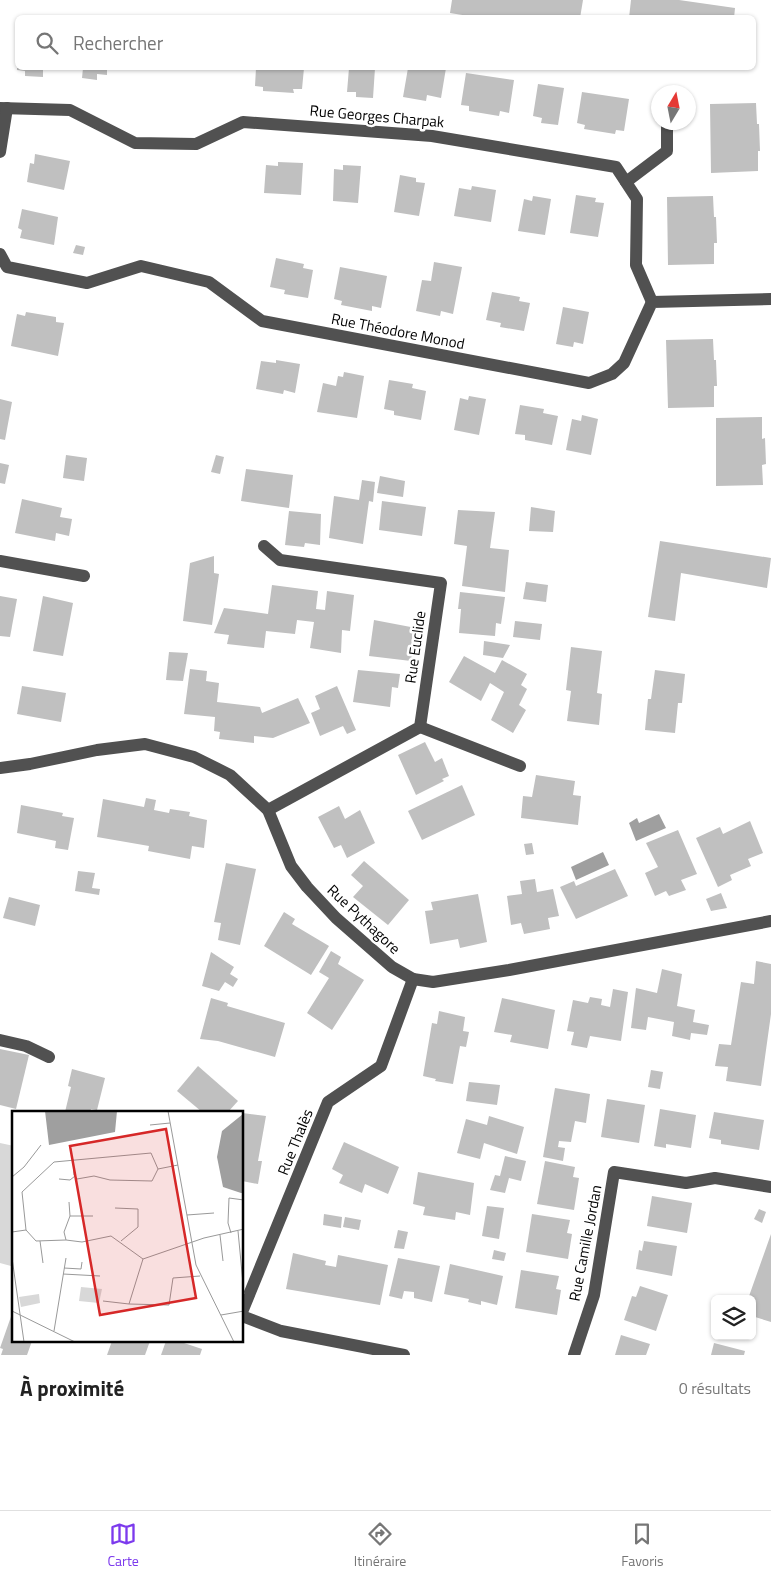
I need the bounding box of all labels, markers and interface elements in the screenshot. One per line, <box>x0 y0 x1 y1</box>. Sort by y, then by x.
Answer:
search box <box>15 15 756 70</box>
text: Rechercher <box>73 28 163 57</box>
icon: search <box>33 29 61 57</box>
north arrow <box>651 85 696 130</box>
street label: Rue Georges Charpak <box>309 99 445 133</box>
street label: Rue Théodore Monod <box>329 307 467 355</box>
street label: Rue Euclide <box>399 609 431 685</box>
street label: Rue Pythagore <box>322 879 406 959</box>
street label: Rue Thalès <box>271 1105 319 1179</box>
inset map <box>12 1111 244 1342</box>
street label: Rue Camille Jordan <box>562 1183 608 1303</box>
map controls <box>711 1295 756 1340</box>
button: layers <box>711 1295 756 1340</box>
text: À proximité <box>20 1372 124 1404</box>
text: 0 résultats <box>679 1376 751 1400</box>
tab: Carte <box>107 1520 139 1571</box>
tab: Itinéraire <box>354 1520 406 1571</box>
tab: Favoris <box>621 1520 664 1571</box>

